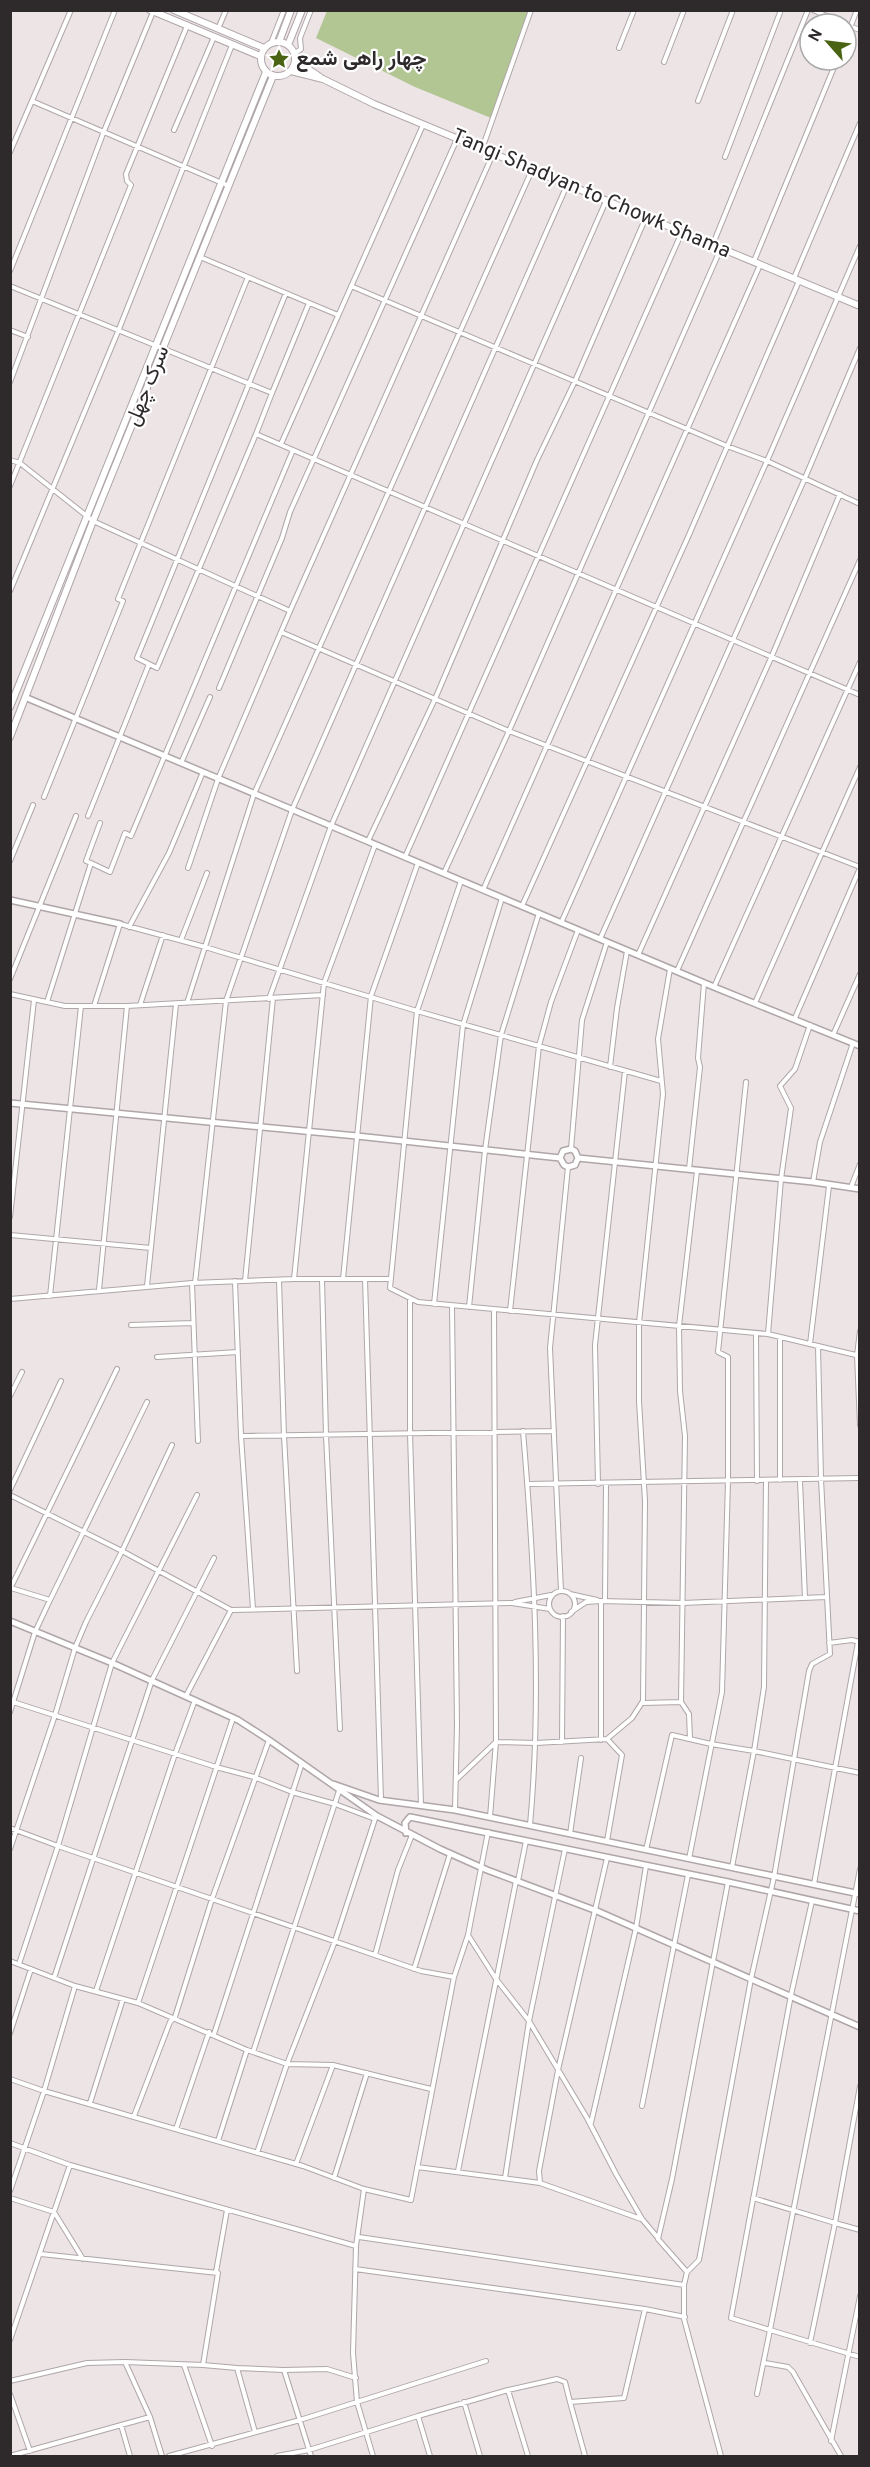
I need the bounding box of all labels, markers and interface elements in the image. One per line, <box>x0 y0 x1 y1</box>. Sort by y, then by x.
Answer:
north arrow <box>798 12 858 72</box>
text: N <box>805 26 828 46</box>
place label: چهار راهی شمع <box>296 46 427 73</box>
place icon: چهار راهی شمع <box>267 47 291 71</box>
street label: Tangi Shadyan to Chowk Shama <box>447 123 735 265</box>
street label: سرک چهل <box>120 342 176 430</box>

